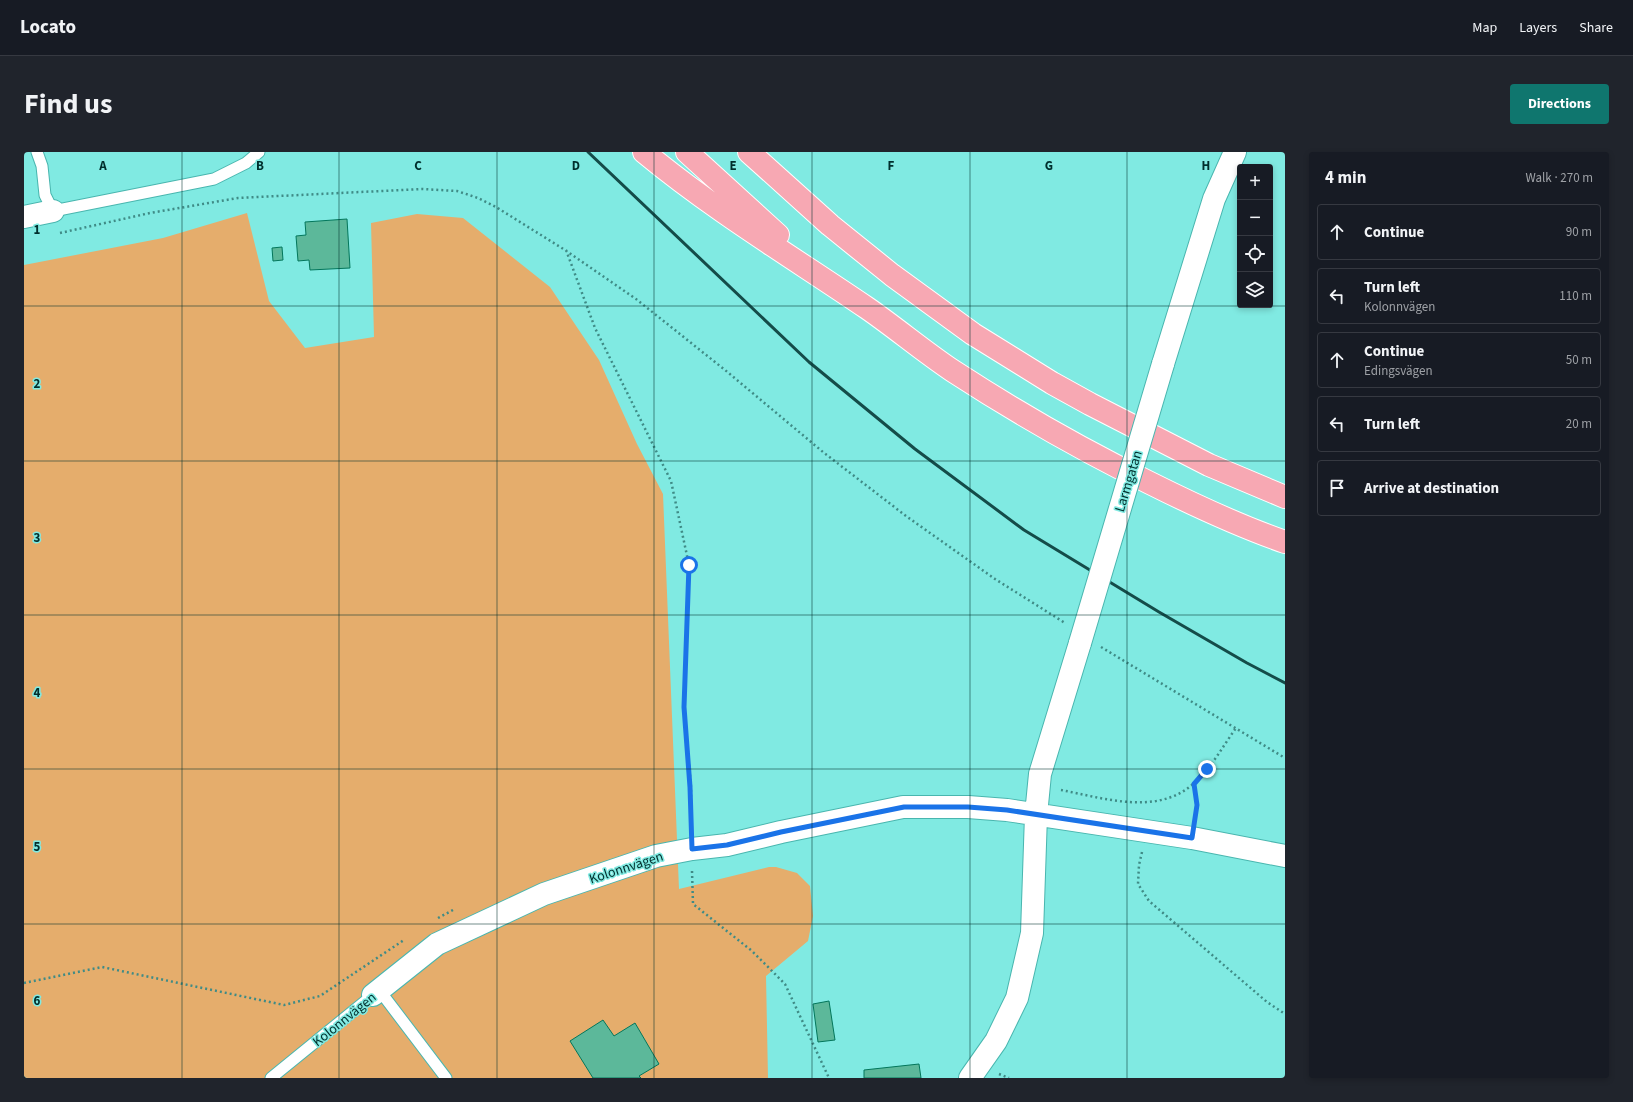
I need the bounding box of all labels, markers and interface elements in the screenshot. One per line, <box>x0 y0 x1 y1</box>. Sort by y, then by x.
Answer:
text: Locato <box>20 14 76 41</box>
text: Map <box>1472 18 1497 38</box>
text: Layers <box>1519 18 1557 38</box>
text: Share <box>1579 18 1613 38</box>
text: Find us <box>24 84 112 124</box>
button: Directions <box>1510 84 1609 124</box>
text: A <box>98 157 107 175</box>
text: B <box>256 157 264 175</box>
text: C <box>414 157 422 175</box>
text: D <box>572 157 580 175</box>
text: E <box>729 157 737 175</box>
text: F <box>888 157 895 175</box>
text: G <box>1045 157 1053 175</box>
text: H <box>1202 157 1210 175</box>
map controls <box>1237 164 1273 308</box>
button: + <box>1237 164 1273 200</box>
text: 4 min <box>1325 166 1366 190</box>
text: Walk · 270 m <box>1525 169 1593 187</box>
button: − <box>1237 200 1273 236</box>
text: 1 <box>34 221 41 239</box>
icon: ahead <box>1326 221 1348 243</box>
text: Continue <box>1364 222 1424 243</box>
text: 90 m <box>1566 223 1592 241</box>
button: locate <box>1237 236 1273 272</box>
button: layers <box>1237 272 1273 308</box>
text: Turn left <box>1364 277 1420 298</box>
icon: left <box>1326 285 1348 307</box>
text: 110 m <box>1559 287 1592 305</box>
text: Kolonnvägen <box>1364 298 1435 316</box>
text: Continue <box>1364 341 1424 362</box>
icon: ahead <box>1326 349 1348 371</box>
text: 50 m <box>1566 351 1592 369</box>
text: Edingsvägen <box>1364 362 1433 380</box>
text: 2 <box>34 375 41 393</box>
icon: left <box>1326 413 1348 435</box>
text: Turn left <box>1364 414 1420 435</box>
text: 20 m <box>1566 415 1592 433</box>
street label: Larmgatan <box>1110 448 1148 514</box>
icon: arrive <box>1326 477 1348 499</box>
text: Arrive at destination <box>1364 478 1499 499</box>
text: 3 <box>34 529 41 547</box>
route start <box>680 556 698 574</box>
text: 4 <box>34 684 41 702</box>
route end <box>1198 760 1216 778</box>
text: 5 <box>34 838 41 856</box>
street label: Kolonnvägen <box>587 847 666 889</box>
street label: Kolonnvägen <box>308 988 381 1052</box>
text: 6 <box>34 992 41 1010</box>

